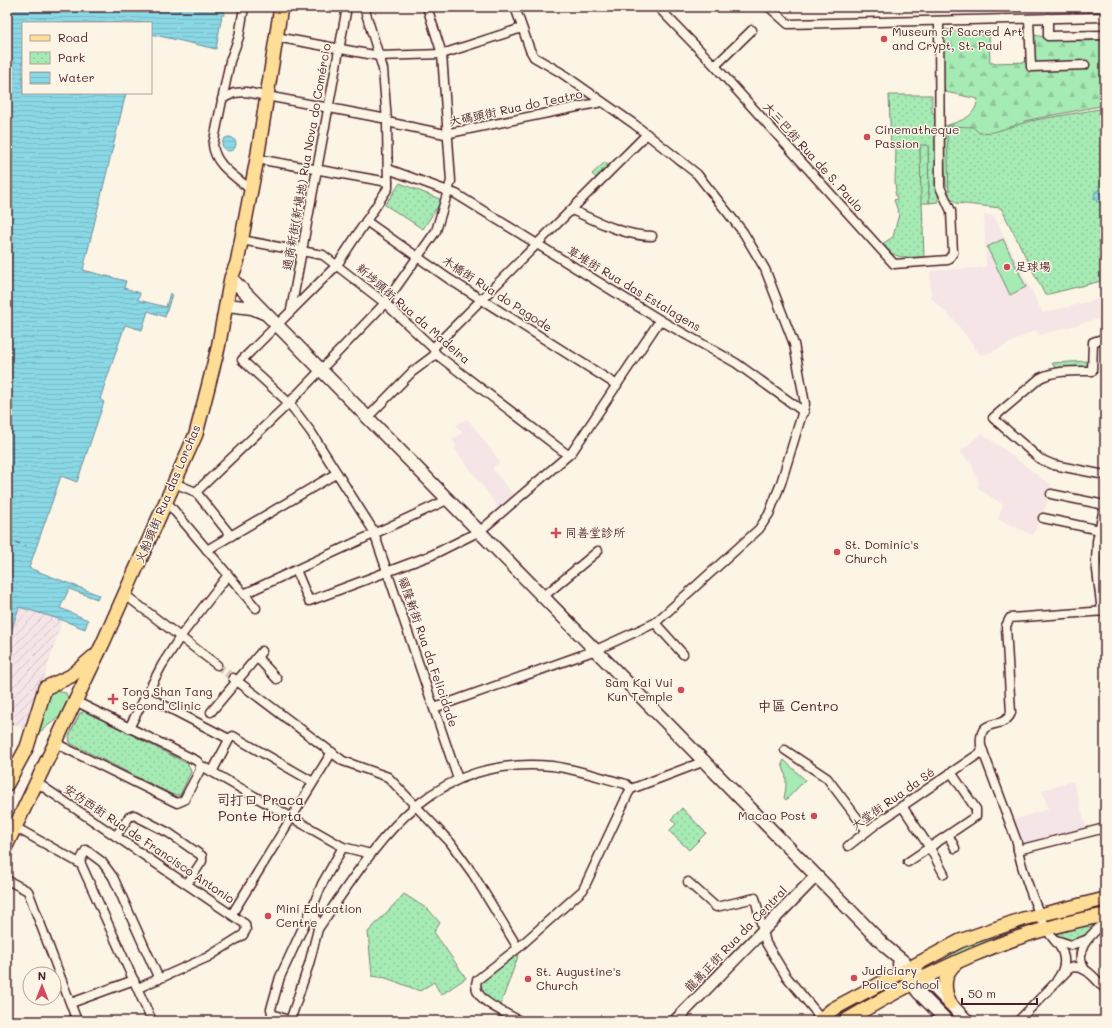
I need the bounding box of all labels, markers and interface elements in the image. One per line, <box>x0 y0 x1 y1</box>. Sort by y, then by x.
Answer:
legend <box>22 22 152 94</box>
place label: Museum of Sacred Art and Crypt, St. Paul <box>892 23 1023 53</box>
text: Road <box>58 29 88 45</box>
marker: Museum of Sacred Art and Crypt, St. Paul <box>879 34 889 44</box>
street label: 通商新街(新填地) Rua Nova do Comércio <box>278 42 334 272</box>
text: Park <box>58 49 85 65</box>
text: Water <box>58 69 95 85</box>
street label: 大碼頭街 Rua do Teatro <box>448 85 584 129</box>
street label: 大三巴街 Rua de S. Paulo <box>760 98 867 214</box>
place label: Cinematheque Passion <box>875 121 960 151</box>
marker: Cinematheque Passion <box>862 132 872 142</box>
street label: 草堆街 Rua das Estalagens <box>565 242 704 334</box>
street label: 木橋街 Rua do Pagode <box>440 252 556 335</box>
place label: 足球場 <box>1015 258 1051 274</box>
street label: 新埗頭街 Rua da Madeira <box>353 259 474 367</box>
marker: 足球場 <box>1002 262 1012 272</box>
street label: 火船頭街 Rua das Lorchas <box>131 422 204 565</box>
place label: 同善堂診所 <box>565 524 626 540</box>
marker: 同善堂診所 <box>550 527 562 539</box>
place label: St. Dominic's Church <box>845 536 919 566</box>
marker: St. Dominic's Church <box>832 547 842 557</box>
street label: 福隆新街 Rua da Felicidade <box>396 574 462 729</box>
place label: Sam Kai Vui Kun Temple <box>605 674 673 704</box>
place label: Tong Shan Tang Second Clinic <box>122 683 213 713</box>
marker: Sam Kai Vui Kun Temple <box>676 685 686 695</box>
marker: Tong Shan Tang Second Clinic <box>107 693 119 705</box>
district label: 中區 Centro <box>758 696 838 715</box>
street label: 大堂街 Rua da Sé <box>847 763 937 833</box>
street label: 安仿西街 Rua de Francisco Antonio <box>61 780 238 906</box>
district label: 司打口 Praca Ponte Horta <box>216 790 304 825</box>
place label: Macao Post <box>738 807 806 823</box>
marker: Macao Post <box>809 811 819 821</box>
street label: 龍嵩正街 Rua da Central <box>681 882 790 994</box>
place label: Mini Education Centre <box>276 900 362 930</box>
marker: Mini Education Centre <box>263 911 273 921</box>
place label: Judiciary Police School <box>862 962 939 992</box>
place label: St. Augustine's Church <box>536 963 621 993</box>
north arrow <box>22 966 62 1006</box>
text: N <box>38 968 46 983</box>
marker: Judiciary Police School <box>849 973 859 983</box>
marker: St. Augustine's Church <box>523 974 533 984</box>
scale bar <box>962 980 1037 1006</box>
text: 50 m <box>968 985 996 1001</box>

